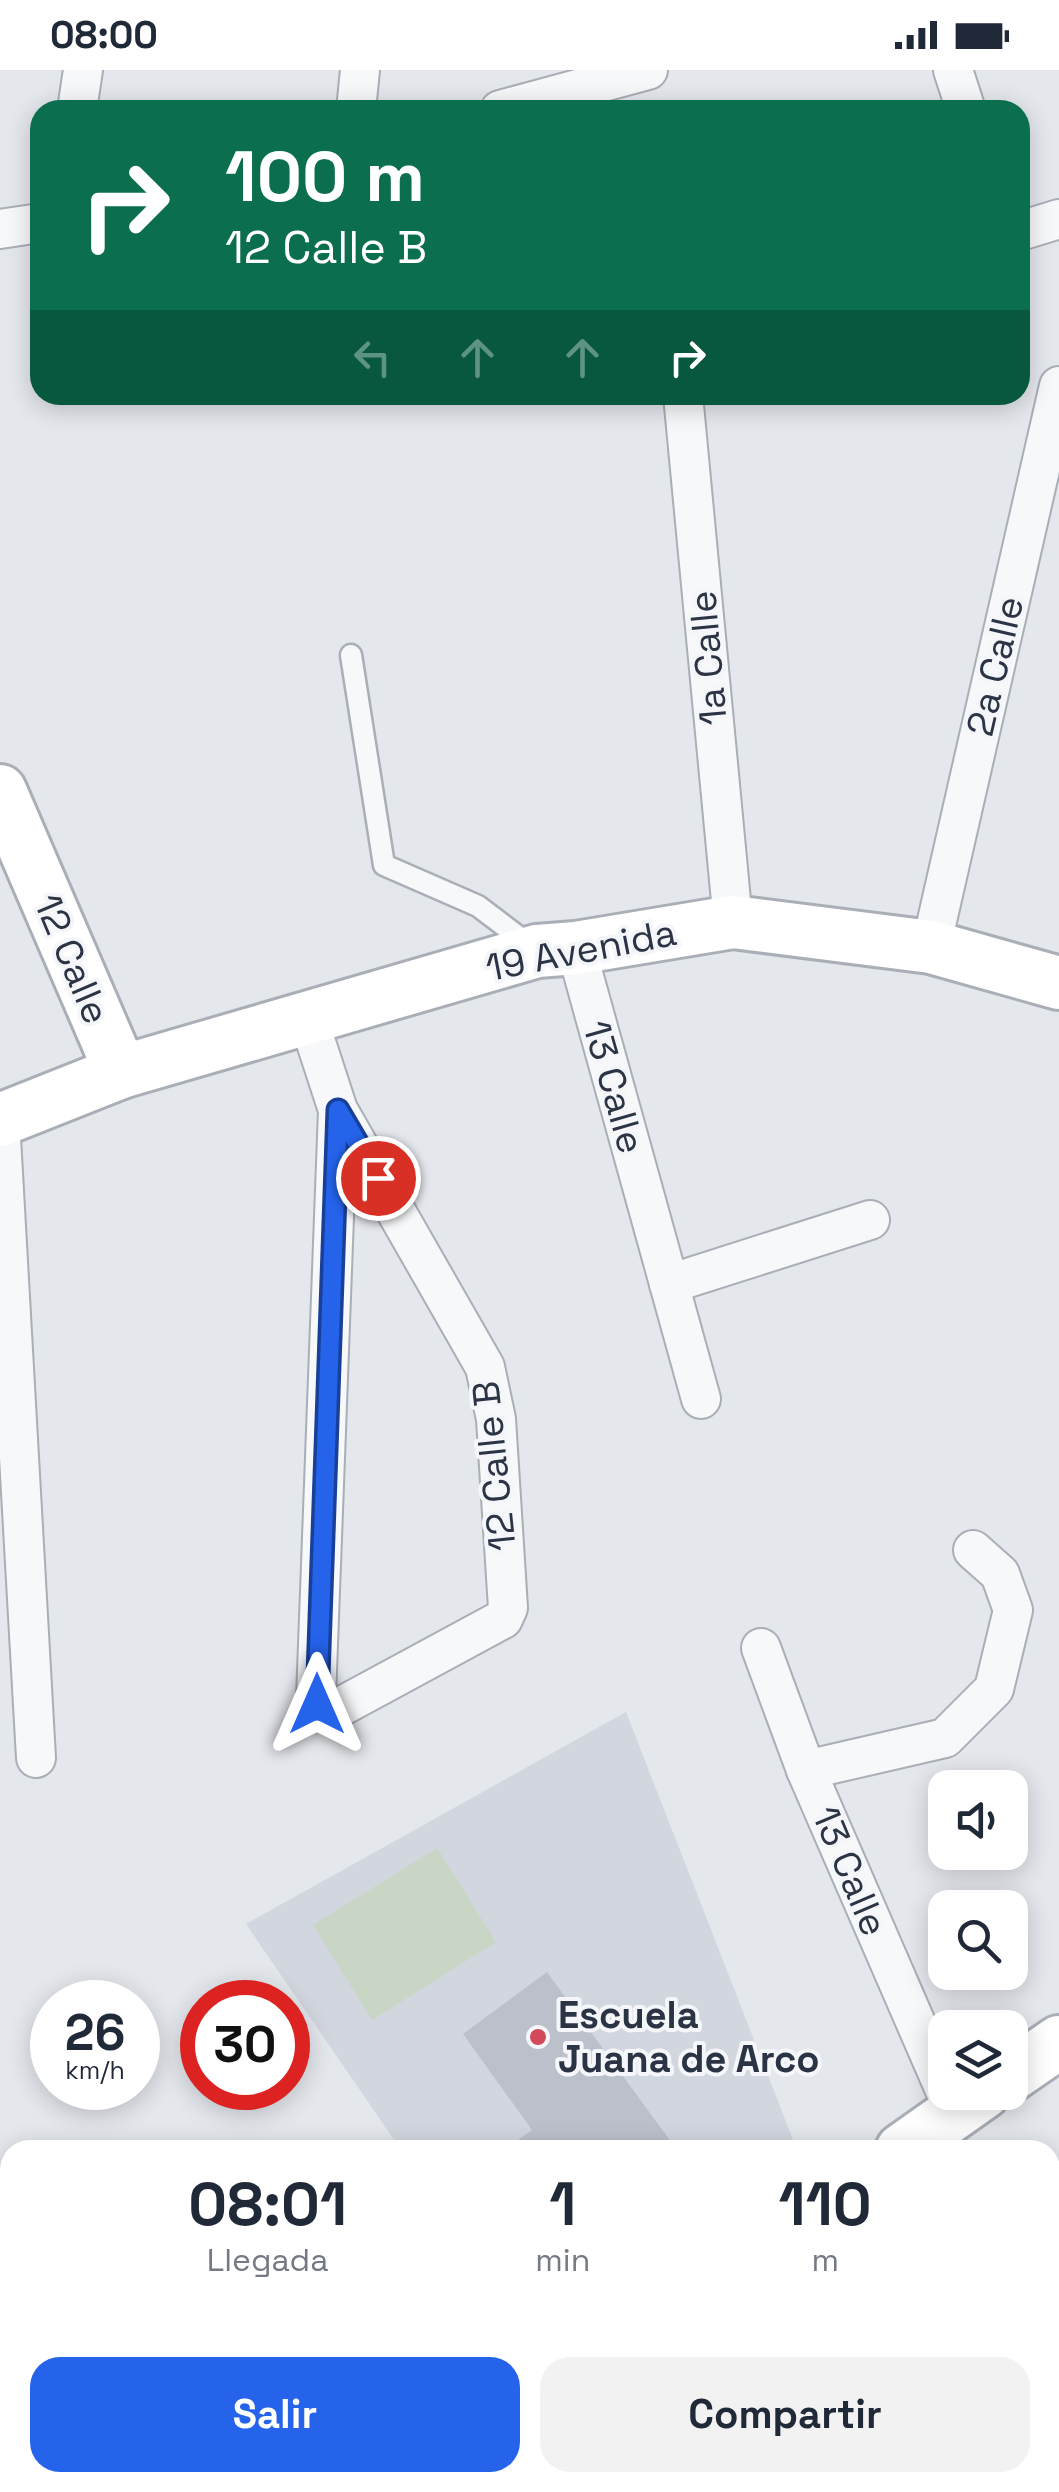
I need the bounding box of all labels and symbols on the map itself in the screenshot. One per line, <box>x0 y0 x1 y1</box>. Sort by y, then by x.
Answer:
street label: 1a Calle <box>678 589 738 727</box>
street label: 2a Calle <box>956 591 1034 741</box>
street label: 12 Calle <box>23 887 121 1031</box>
street label: 19 Avenida <box>482 908 680 992</box>
street label: 13 Calle <box>572 1015 656 1159</box>
pin <box>336 1136 421 1221</box>
street label: 12 Calle B <box>461 1379 527 1553</box>
position arrow <box>265 1652 369 1756</box>
street label: 13 Calle <box>801 1799 899 1943</box>
speed limit sign: 30 <box>180 1980 310 2110</box>
place label: Escuela Juana de Arco <box>558 1991 820 2083</box>
marker: Escuela Juana de Arco <box>527 2026 549 2048</box>

